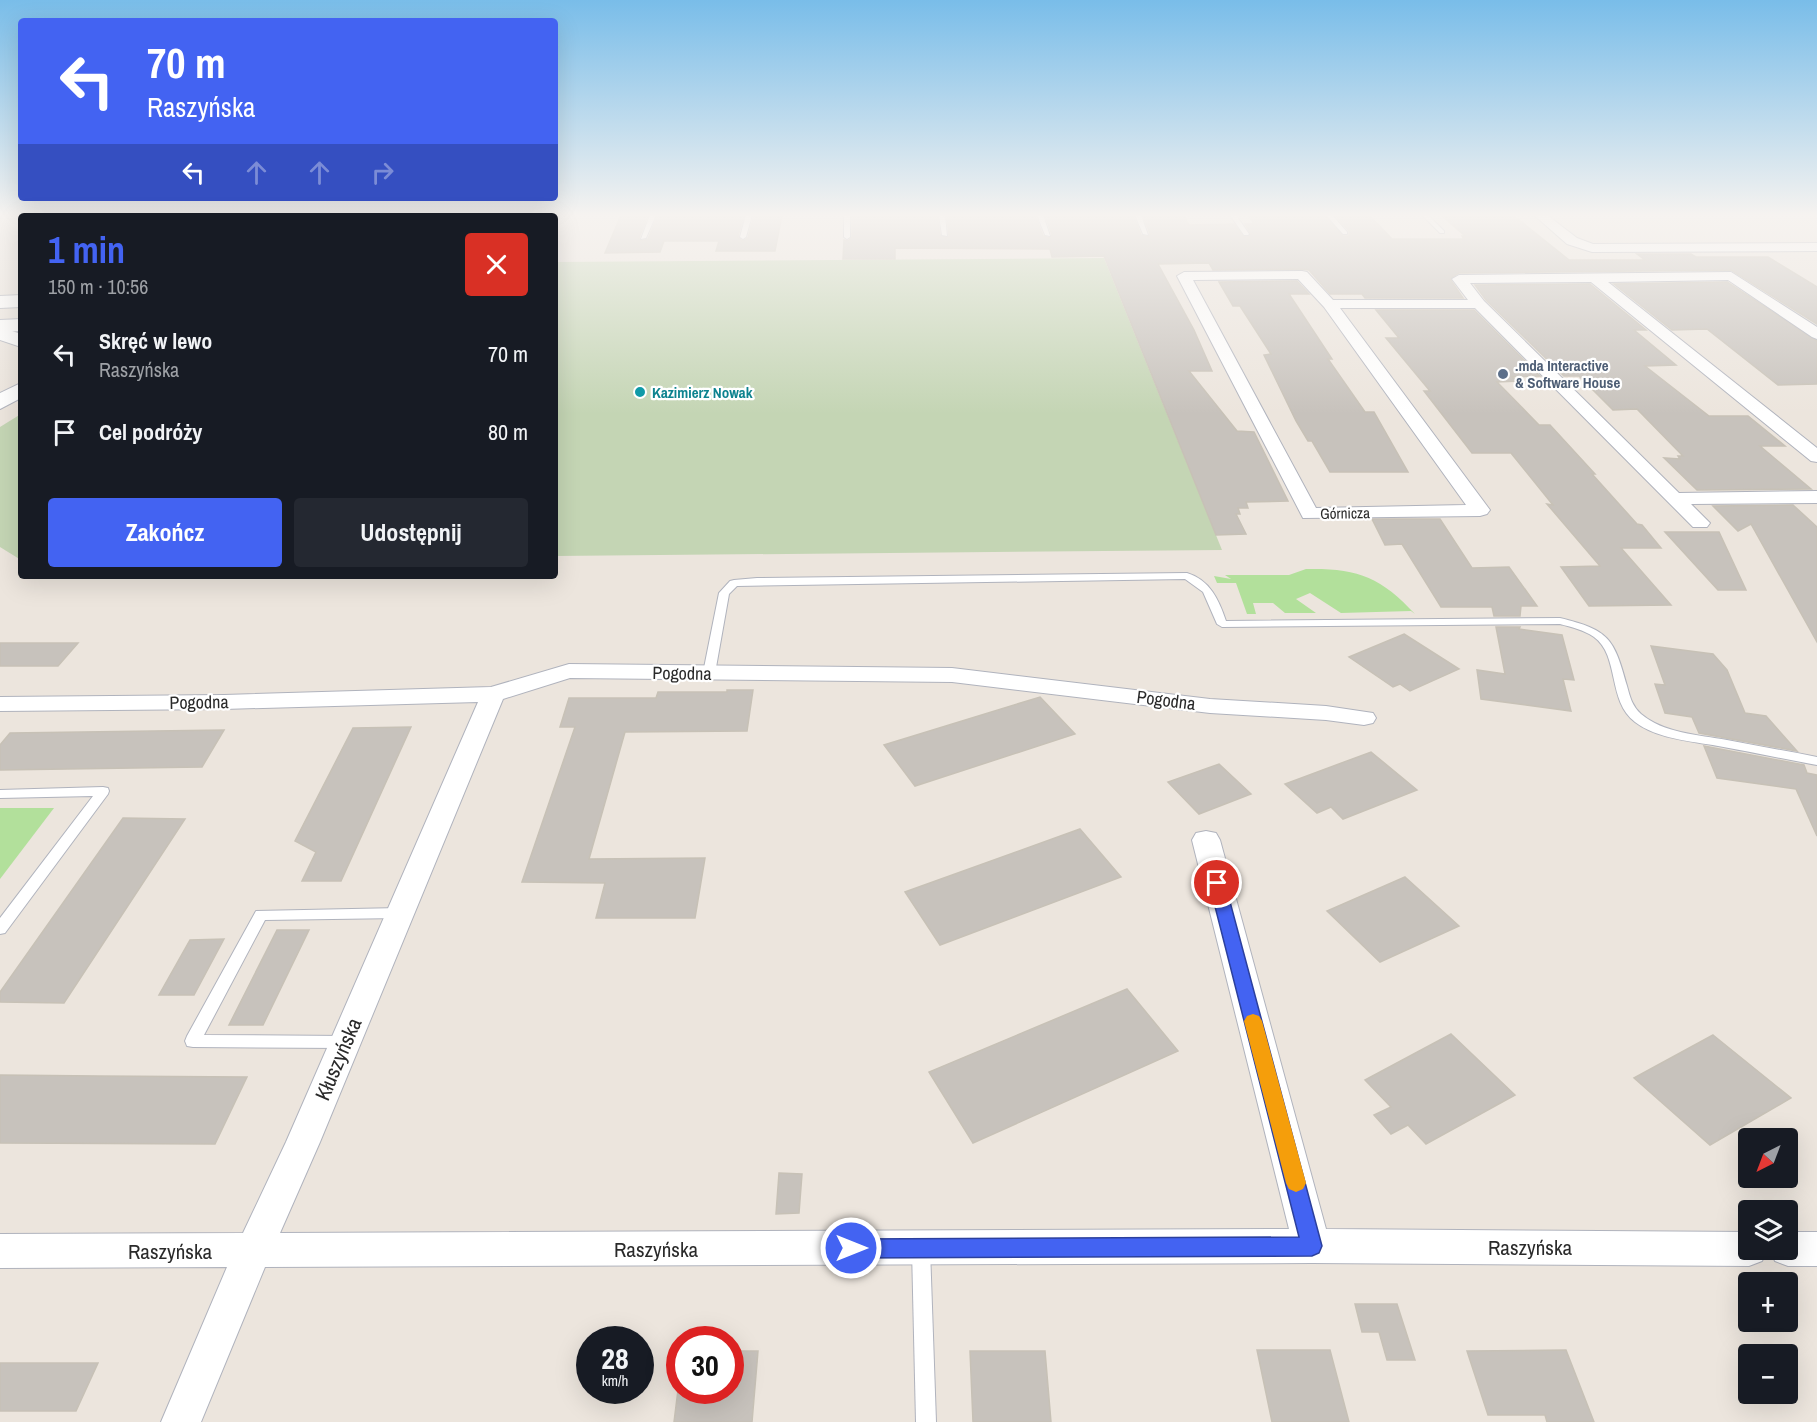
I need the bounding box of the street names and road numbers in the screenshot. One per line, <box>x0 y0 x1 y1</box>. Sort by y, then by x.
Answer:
street label: Górnicza <box>1320 502 1370 524</box>
street label: Pogodna <box>652 660 712 686</box>
street label: Pogodna <box>1135 684 1197 716</box>
street label: Pogodna <box>169 689 229 715</box>
street label: Kłuszyńska <box>308 1013 369 1105</box>
street label: Raszyńska <box>1488 1233 1573 1262</box>
street label: Raszyńska <box>614 1235 699 1264</box>
street label: Raszyńska <box>128 1237 213 1266</box>

